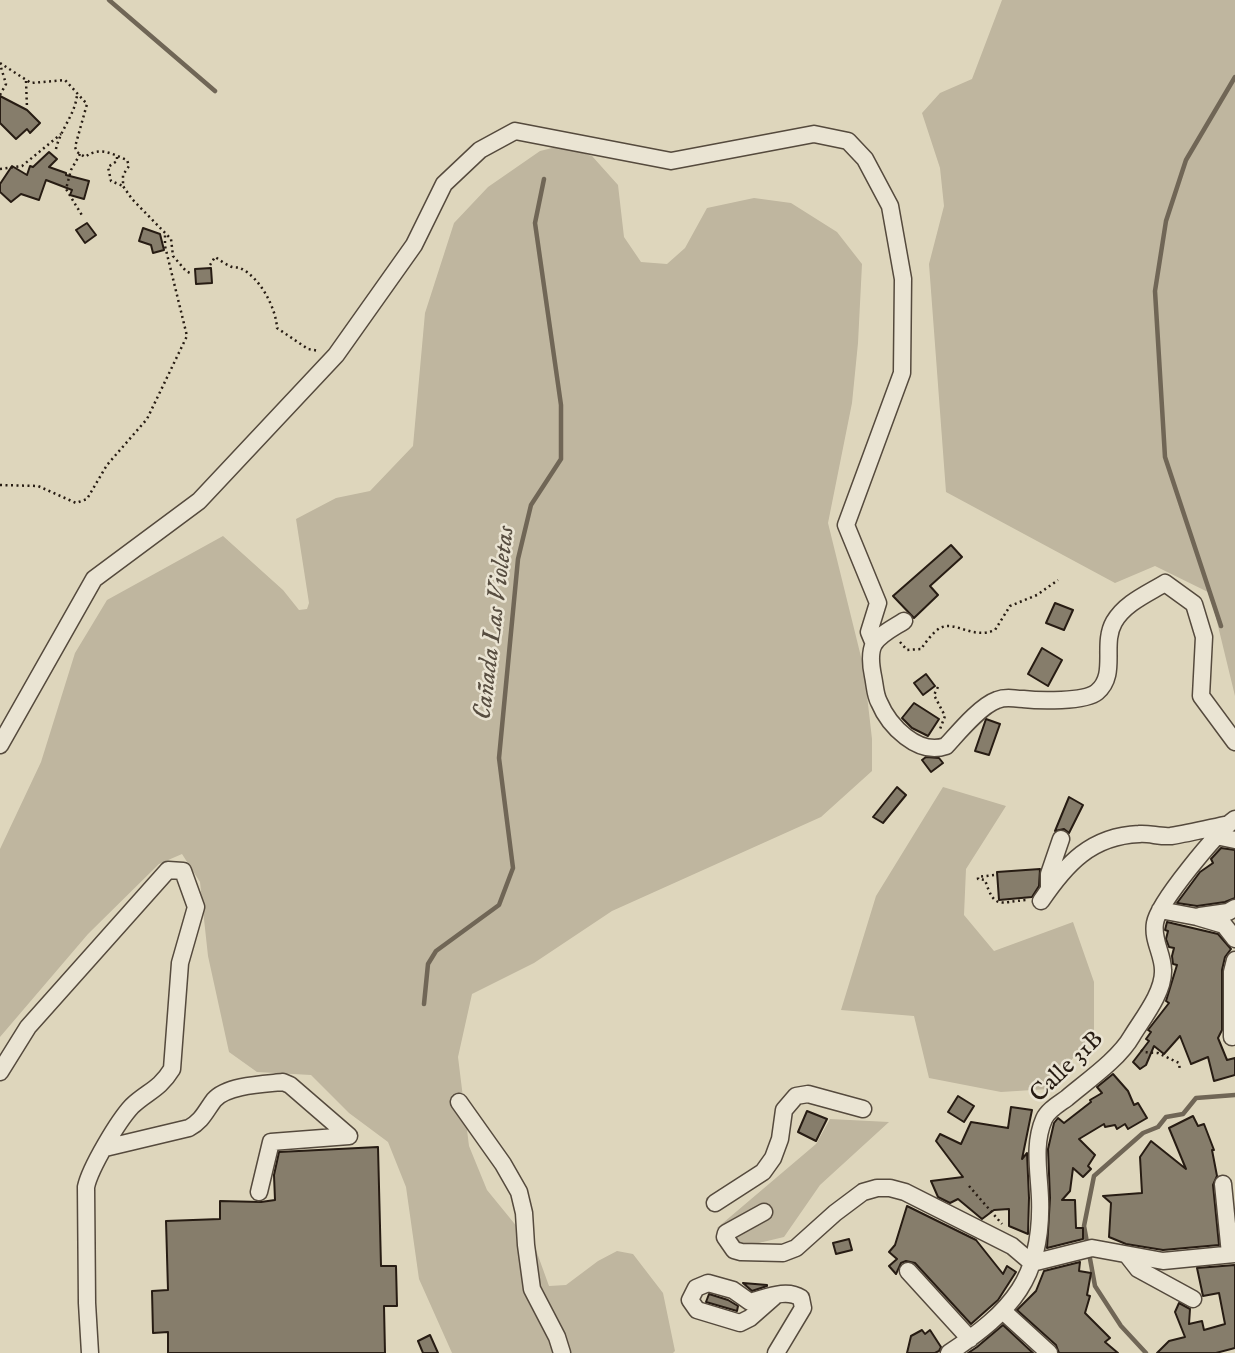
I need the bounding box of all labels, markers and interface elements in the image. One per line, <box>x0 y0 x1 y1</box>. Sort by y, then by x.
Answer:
water label: Cañada Las Violetas <box>469 524 523 722</box>
street label: Calle 31B <box>1025 1026 1111 1110</box>

